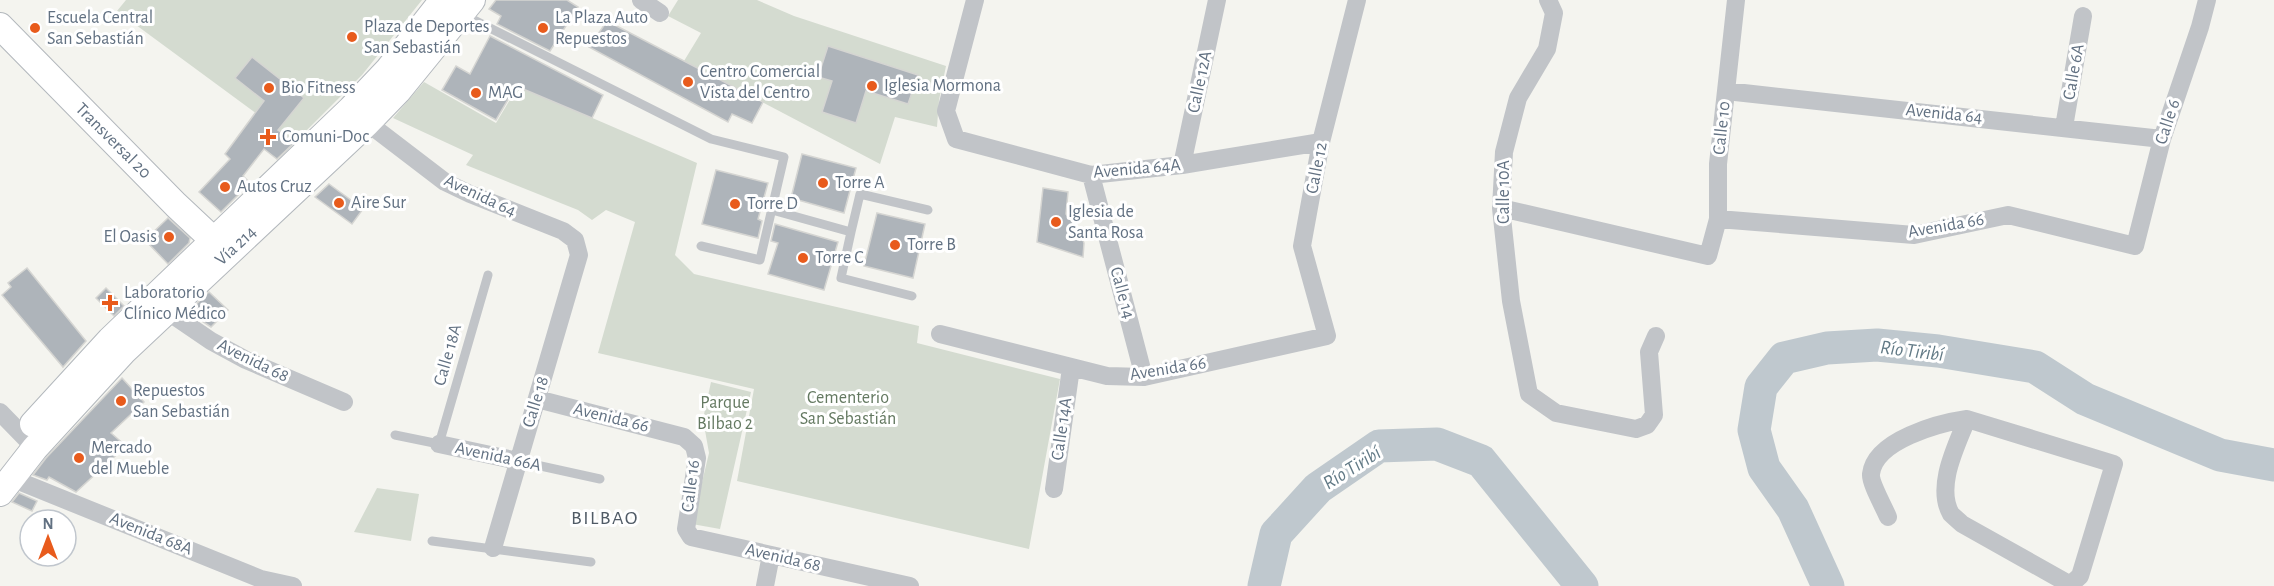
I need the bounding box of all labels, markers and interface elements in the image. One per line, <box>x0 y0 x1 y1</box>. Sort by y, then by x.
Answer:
place label: Escuela Central San Sebastián <box>47 9 153 48</box>
place label: La Plaza Auto Repuestos <box>555 9 648 48</box>
place label: Plaza de Deportes San Sebastián <box>364 18 489 57</box>
marker: Escuela Central San Sebastián <box>28 21 42 35</box>
marker: La Plaza Auto Repuestos <box>536 21 550 35</box>
marker: Plaza de Deportes San Sebastián <box>345 30 359 44</box>
street label: Calle 6A <box>2060 42 2088 101</box>
street label: Calle 12A <box>1185 49 1215 114</box>
place label: Centro Comercial Vista del Centro <box>700 63 820 102</box>
marker: Centro Comercial Vista del Centro <box>681 75 695 89</box>
place label: Iglesia Mormona <box>884 77 1001 95</box>
place label: Bio Fitness <box>281 79 356 97</box>
marker: Iglesia Mormona <box>865 79 879 93</box>
marker: Bio Fitness <box>262 81 276 95</box>
place label: MAG <box>488 84 523 102</box>
marker: MAG <box>469 86 483 100</box>
street label: Calle 6 <box>2152 97 2184 147</box>
street label: Transversal 20 <box>72 100 154 182</box>
street label: Calle 10 <box>1710 100 1734 156</box>
street label: Avenida 64 <box>1905 101 1984 127</box>
marker: Comuni-Doc <box>259 128 277 146</box>
place label: Comuni-Doc <box>282 128 369 146</box>
street label: Calle 12 <box>1303 141 1331 195</box>
street label: Avenida 64A <box>1093 156 1182 182</box>
street label: Calle 10A <box>1495 159 1513 224</box>
street label: Avenida 64 <box>441 172 519 221</box>
place label: Torre A <box>835 174 885 192</box>
marker: Torre A <box>816 176 830 190</box>
place label: Autos Cruz <box>237 178 312 196</box>
marker: Autos Cruz <box>218 180 232 194</box>
place label: Aire Sur <box>351 194 406 212</box>
place label: Torre D <box>747 195 798 213</box>
marker: Aire Sur <box>332 196 346 210</box>
marker: Torre D <box>728 197 742 211</box>
place label: Iglesia de Santa Rosa <box>1068 203 1144 242</box>
street label: Avenida 66 <box>1907 210 1985 242</box>
marker: Iglesia de Santa Rosa <box>1049 215 1063 229</box>
street label: Vía 214 <box>212 223 260 269</box>
place label: El Oasis <box>104 228 157 246</box>
marker: El Oasis <box>162 230 176 244</box>
place label: Torre B <box>907 236 956 254</box>
marker: Torre B <box>888 238 902 252</box>
place label: Torre C <box>815 249 864 267</box>
marker: Torre C <box>796 251 810 265</box>
street label: Calle 14 <box>1106 265 1138 321</box>
place label: Laboratorio Clínico Médico <box>124 284 226 323</box>
marker: Laboratorio Clínico Médico <box>101 294 119 312</box>
street label: Calle 18A <box>431 322 465 388</box>
street label: Avenida 68 <box>214 336 292 386</box>
water label: Río Tiribí <box>1879 337 1947 365</box>
street label: Avenida 66 <box>1129 354 1207 384</box>
street label: Calle 18 <box>520 374 552 430</box>
place label: Repuestos San Sebastián <box>133 382 230 421</box>
park label: Cementerio San Sebastián <box>800 389 896 428</box>
marker: Repuestos San Sebastián <box>114 394 128 408</box>
park label: Parque Bilbao 2 <box>697 394 753 433</box>
street label: Calle 14A <box>1049 396 1075 461</box>
street label: Avenida 66 <box>572 400 650 436</box>
place label: Mercado del Mueble <box>91 439 169 478</box>
street label: Avenida 66A <box>453 439 543 475</box>
water label: Río Tiribí <box>1320 442 1386 493</box>
marker: Mercado del Mueble <box>72 451 86 465</box>
street label: Calle 16 <box>679 459 703 513</box>
north arrow <box>18 508 78 568</box>
district label: BILBAO <box>571 508 639 528</box>
street label: Avenida 68A <box>107 509 195 559</box>
text: N <box>42 516 54 532</box>
street label: Avenida 68 <box>743 541 823 575</box>

